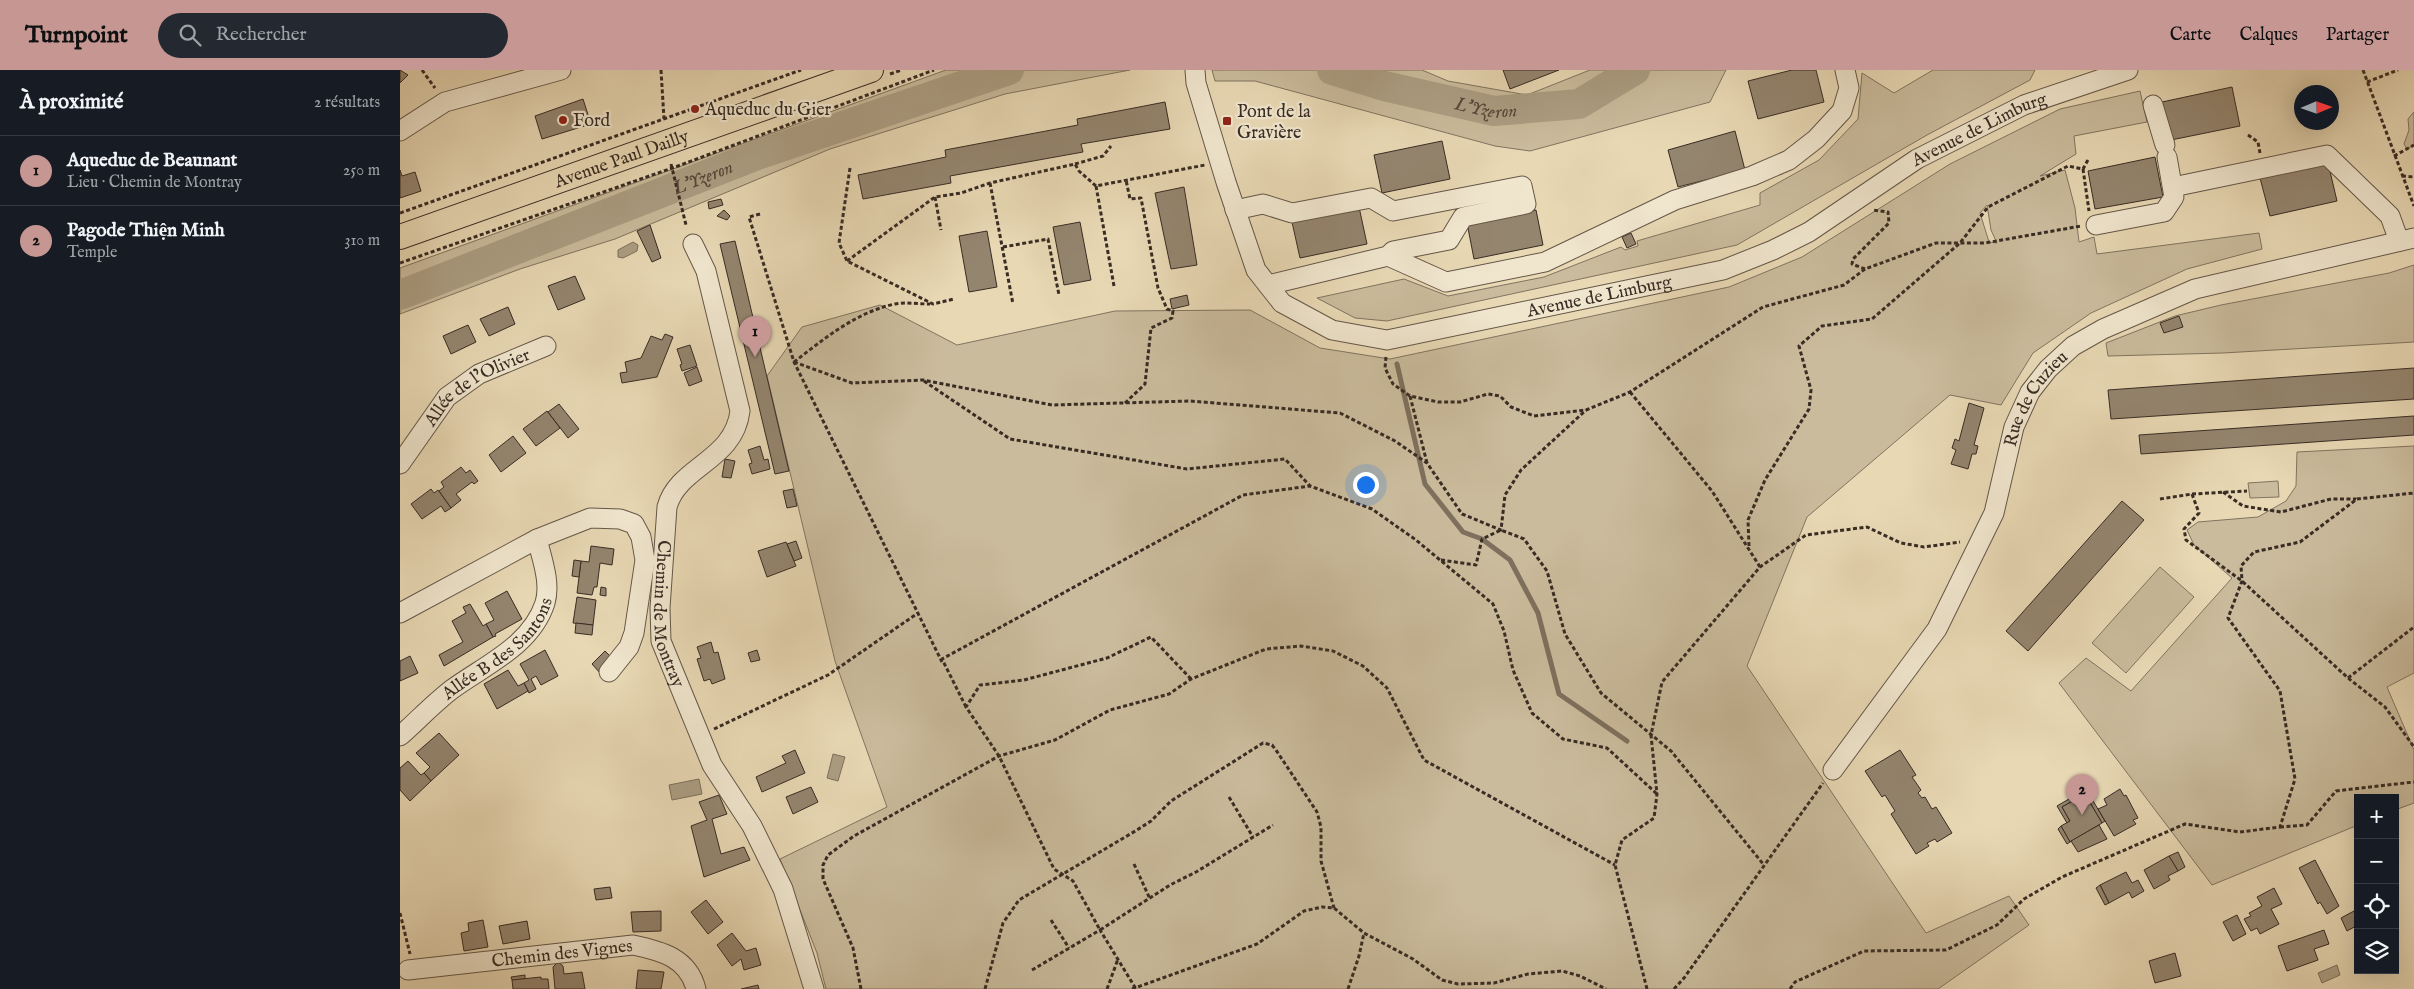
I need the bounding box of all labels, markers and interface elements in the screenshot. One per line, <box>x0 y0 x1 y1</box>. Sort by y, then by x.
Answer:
search box <box>158 13 508 58</box>
text: Turnpoint <box>25 20 128 51</box>
icon: search <box>176 21 204 49</box>
text: Rechercher <box>216 23 307 47</box>
text: Carte <box>2170 24 2211 47</box>
text: Calques <box>2239 24 2298 47</box>
text: Partager <box>2326 24 2389 47</box>
north arrow <box>2294 85 2339 130</box>
street label: Avenue de Limburg <box>1907 88 2050 173</box>
text: À proximité <box>20 89 123 116</box>
water label: L'Yzeron <box>1451 92 1518 125</box>
text: 2 résultats <box>314 93 380 113</box>
place label: Aqueduc du Gier <box>704 99 831 122</box>
place label: Pont de la Gravière <box>1237 101 1311 145</box>
marker: Aqueduc du Gier <box>689 103 701 115</box>
place label: Ford <box>573 110 611 133</box>
marker: Ford <box>557 114 569 126</box>
marker: Pont de la Gravière <box>1221 115 1233 127</box>
street label: Avenue Paul Dailly <box>551 125 692 195</box>
text: Aqueduc de Beaunant <box>67 149 237 173</box>
water label: L'Yzeron <box>669 156 737 201</box>
text: 1 <box>33 161 39 181</box>
text: 250 m <box>343 161 380 181</box>
text: Lieu · Chemin de Montray <box>67 173 242 193</box>
text: Pagode Thiện Minh <box>67 219 225 243</box>
text: 2 <box>32 231 40 251</box>
text: 310 m <box>344 231 380 251</box>
text: Temple <box>67 243 117 263</box>
street label: Avenue de Limburg <box>1524 271 1674 324</box>
pin: 1 <box>739 316 771 357</box>
street label: Allée de l’Olivier <box>419 344 534 432</box>
street label: Rue de Cuzieu <box>2000 346 2073 449</box>
your location <box>1353 472 1379 498</box>
street label: Chemin de Montray <box>647 539 689 691</box>
street label: Allée B des Santons <box>437 596 559 706</box>
pin: 2 <box>2066 774 2098 815</box>
map controls <box>2354 794 2399 974</box>
button: + <box>2354 794 2399 839</box>
button: − <box>2354 839 2399 884</box>
button: locate <box>2354 884 2399 929</box>
button: layers <box>2354 929 2399 974</box>
street label: Chemin des Vignes <box>491 935 634 974</box>

